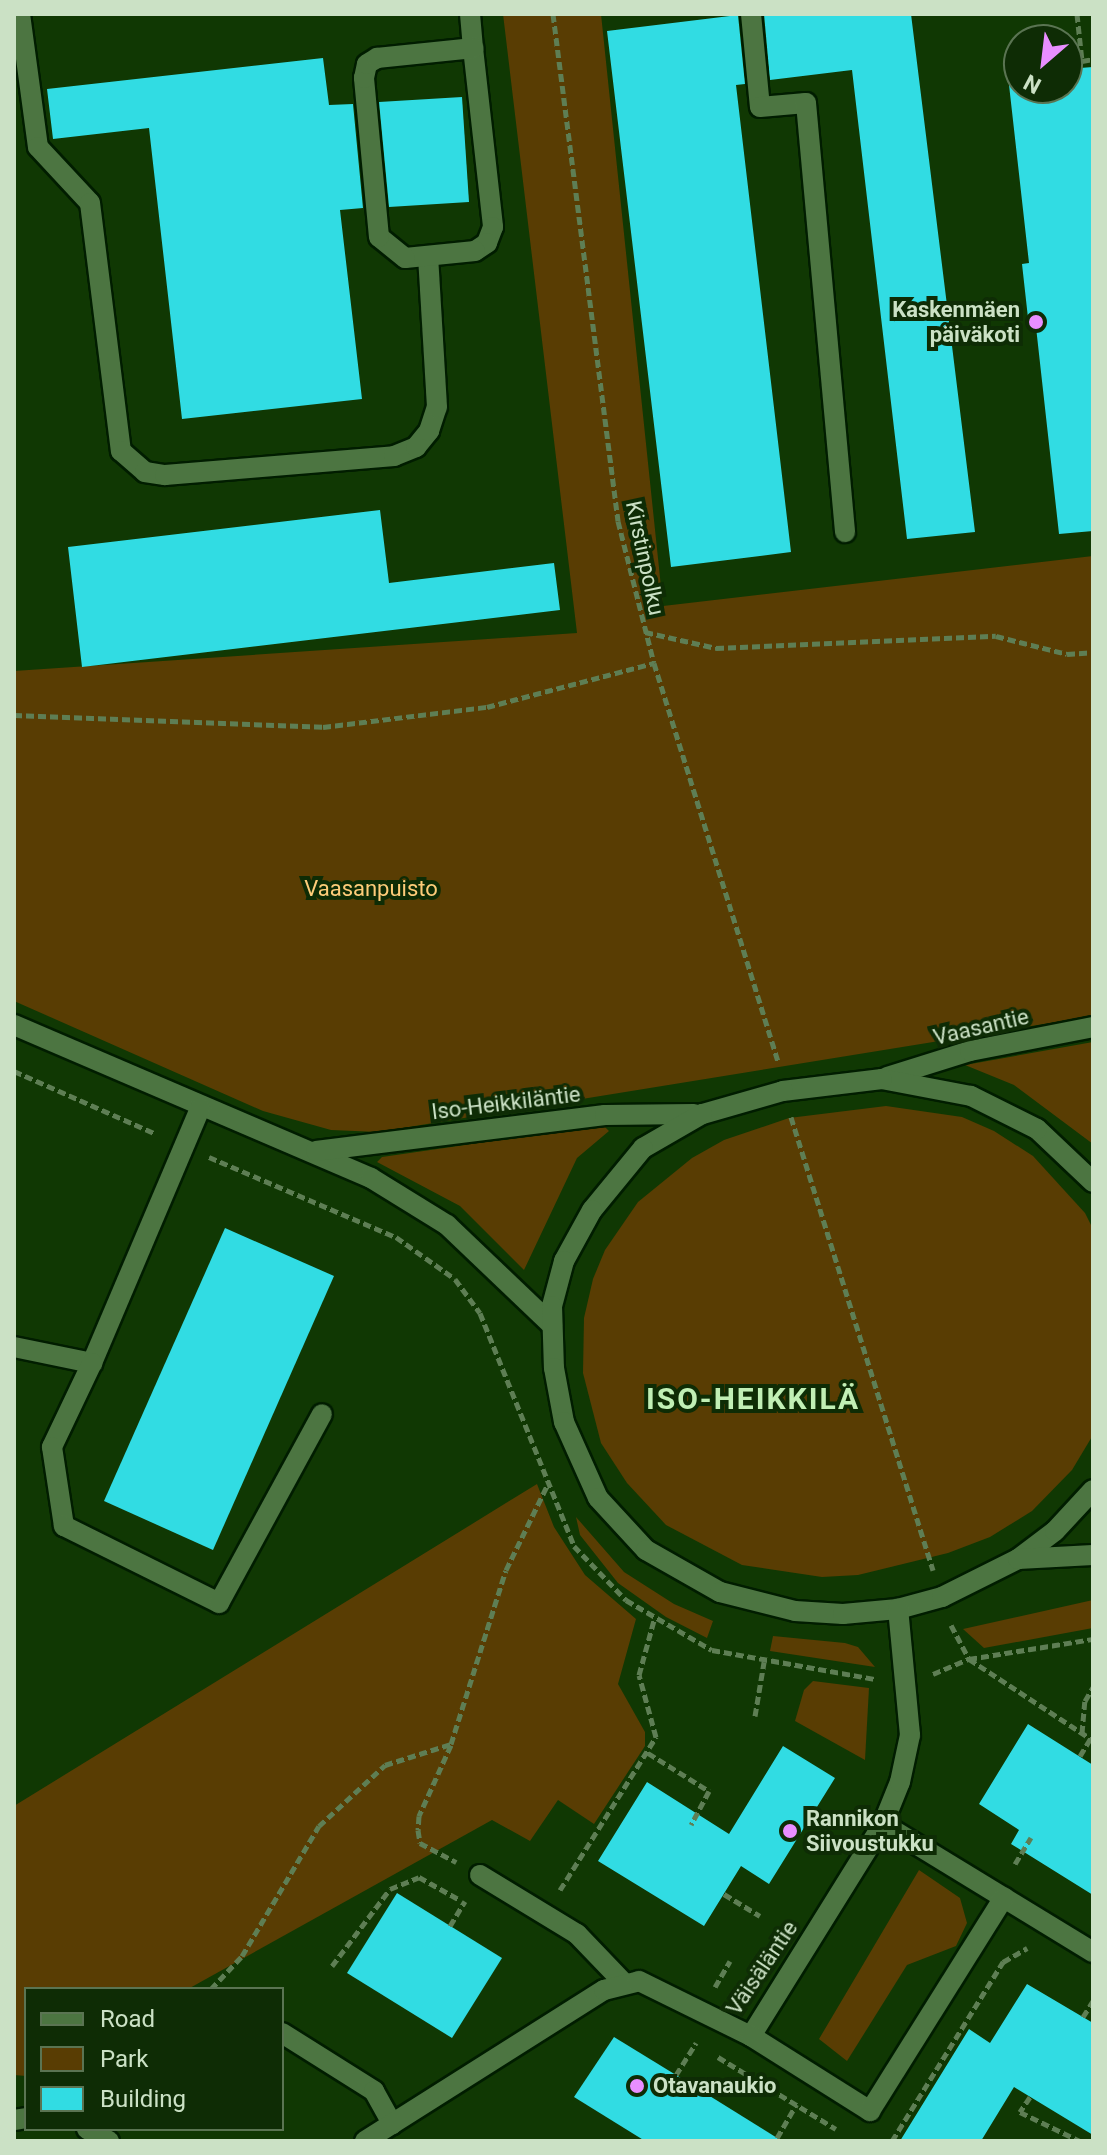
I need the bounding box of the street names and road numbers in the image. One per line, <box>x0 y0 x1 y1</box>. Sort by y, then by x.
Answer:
street label: Kirstinpolku <box>620 498 670 618</box>
street label: Vaasantie <box>931 1003 1031 1051</box>
street label: Iso-Heikkiläntie <box>430 1081 582 1125</box>
street label: Väisäläntie <box>721 1916 803 2020</box>

